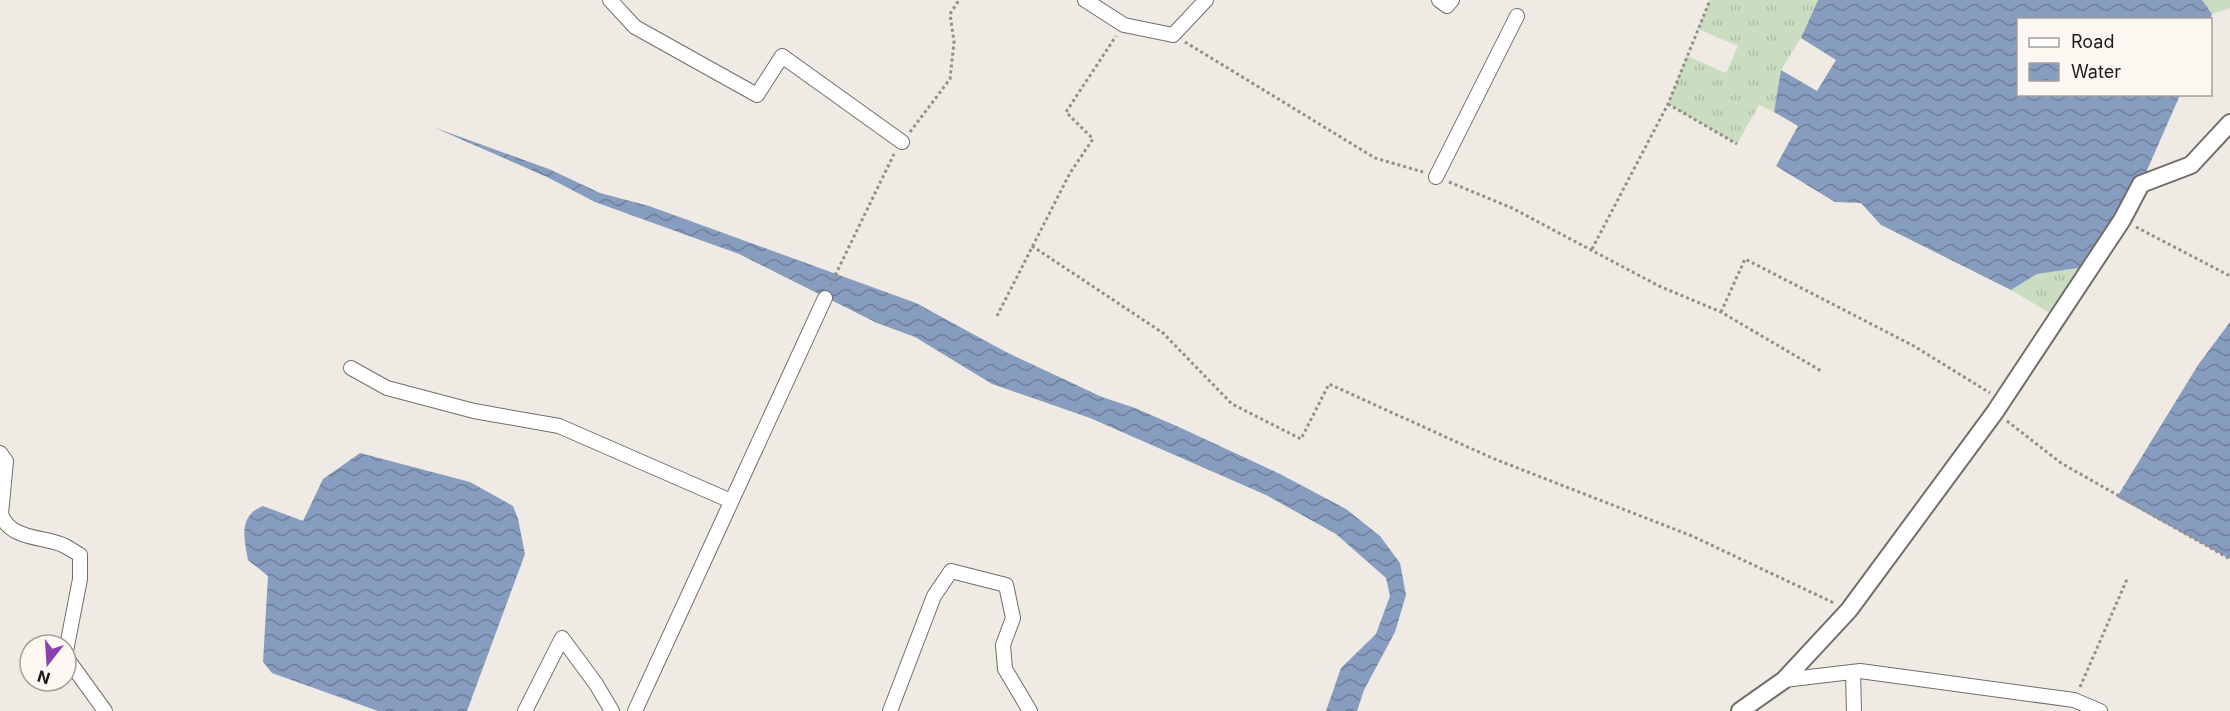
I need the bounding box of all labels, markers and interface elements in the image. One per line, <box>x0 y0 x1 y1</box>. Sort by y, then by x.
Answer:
legend <box>2017 18 2212 96</box>
text: Road <box>2071 31 2114 52</box>
text: Water <box>2071 61 2121 82</box>
north arrow <box>18 633 78 693</box>
text: N <box>35 666 52 689</box>

